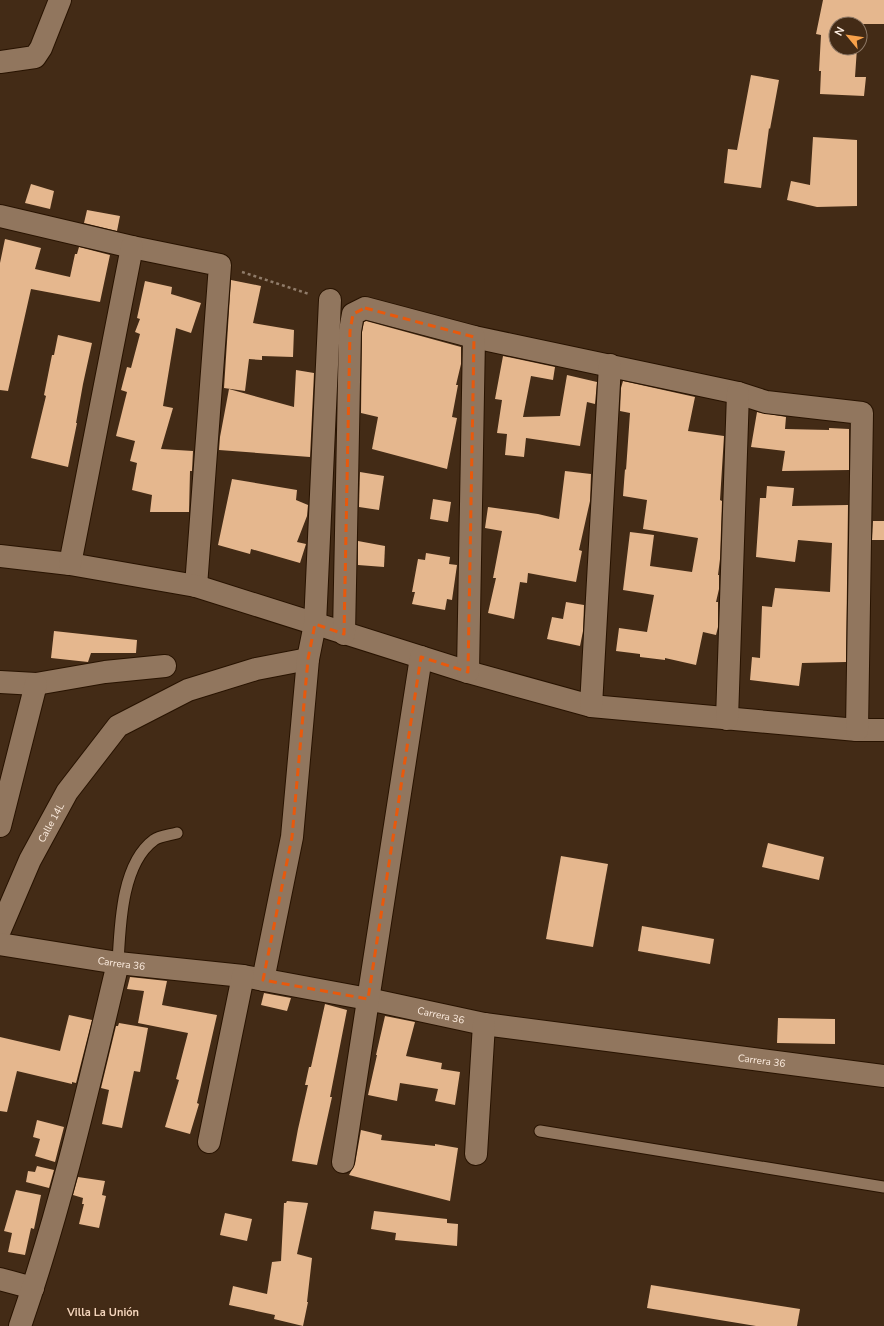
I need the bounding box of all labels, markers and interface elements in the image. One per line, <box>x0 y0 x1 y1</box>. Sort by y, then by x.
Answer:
north arrow <box>828 16 868 56</box>
text: N <box>831 24 848 39</box>
street label: Calle 14L <box>35 800 68 845</box>
street label: Carrera 36 <box>97 954 146 974</box>
street label: Carrera 36 <box>416 1004 466 1028</box>
street label: Carrera 36 <box>737 1051 786 1071</box>
district label: Villa La Unión <box>66 1305 139 1320</box>

